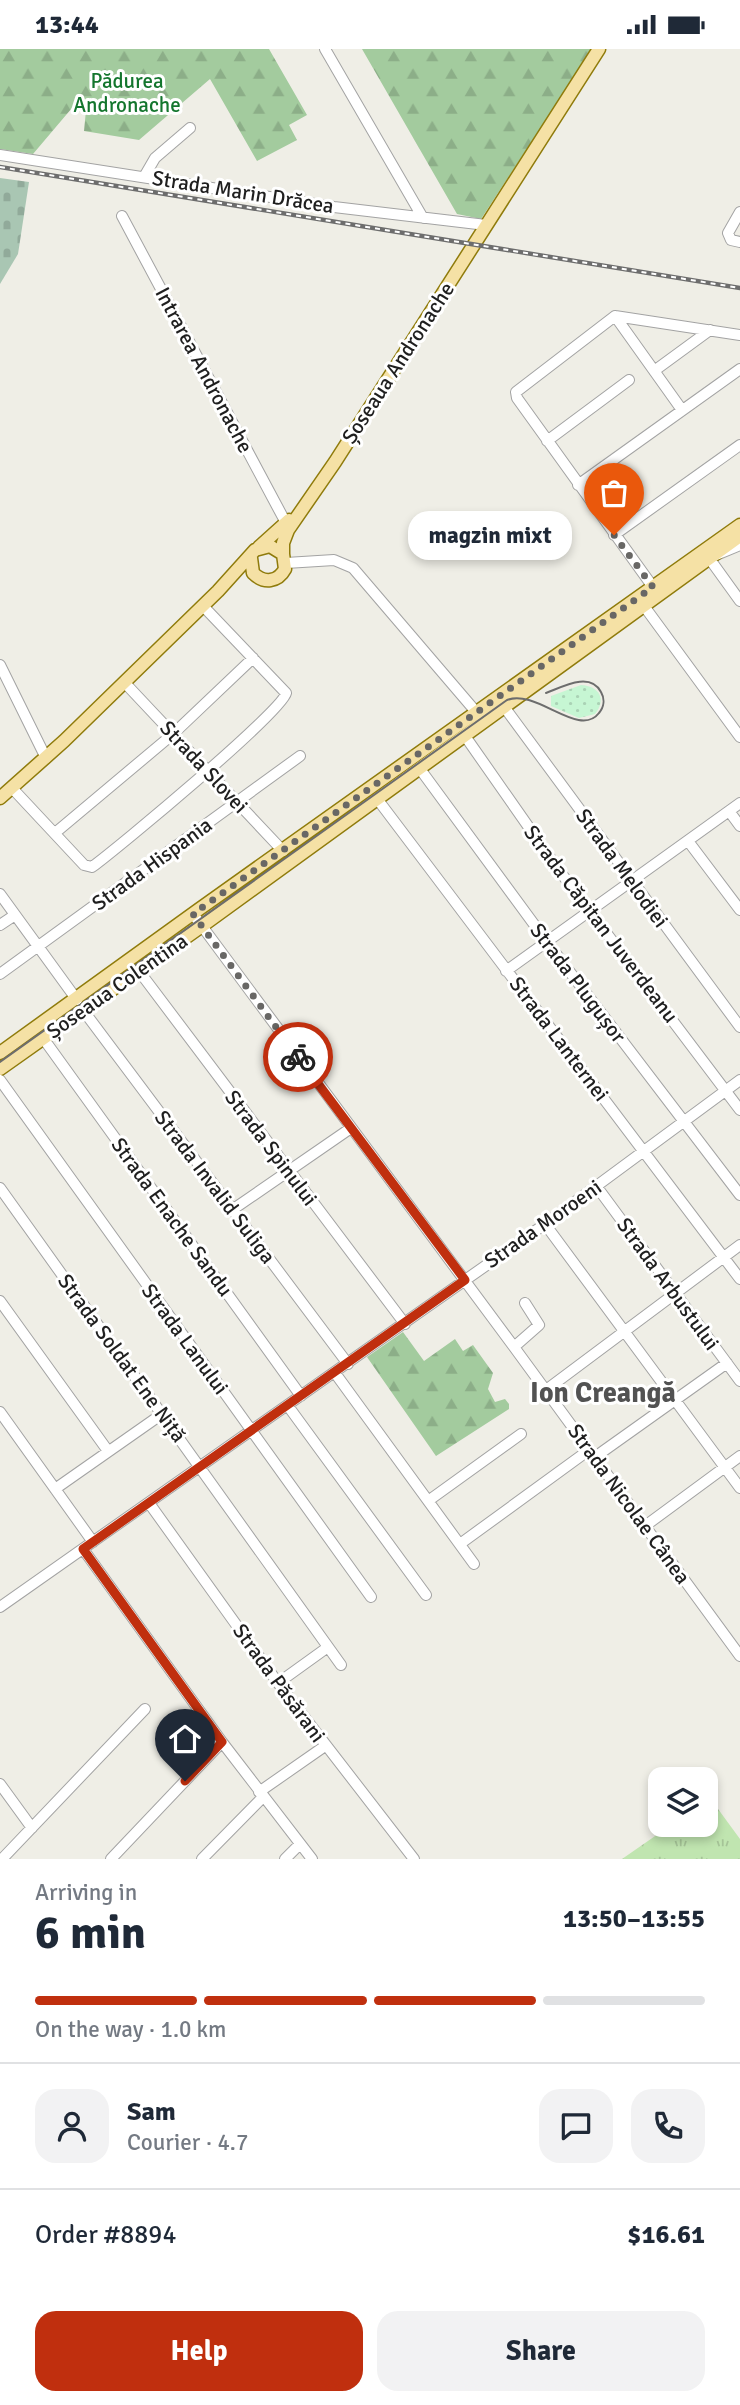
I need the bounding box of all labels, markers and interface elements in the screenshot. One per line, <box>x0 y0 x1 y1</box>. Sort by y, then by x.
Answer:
text: 13:44 <box>35 9 99 41</box>
park label: Pădurea Andronache <box>73 68 181 118</box>
street label: Strada Marin Drăcea <box>150 165 336 219</box>
street label: Șoseaua Andronache <box>336 277 460 449</box>
street label: Intrarea Andronache <box>149 283 259 457</box>
pin <box>584 463 644 535</box>
icon: bag <box>595 474 633 512</box>
callout: magzin mixt <box>407 511 572 559</box>
text: magzin mixt <box>428 521 552 550</box>
street label: Strada Slovei <box>154 715 254 819</box>
street label: Strada Melodiei <box>570 803 674 933</box>
street label: Strada Hispania <box>87 812 217 916</box>
street label: Strada Căpitan Juverdeanu <box>518 820 684 1028</box>
street label: Strada Plugușor <box>524 918 632 1048</box>
street label: Șoseaua Colentina <box>41 928 193 1044</box>
street label: Strada Lanternei <box>504 971 614 1107</box>
courier <box>263 1022 333 1092</box>
icon: bike <box>279 1038 317 1076</box>
street label: Strada Spinului <box>219 1085 323 1211</box>
street label: Strada Invalid Suliga <box>149 1105 281 1269</box>
street label: Strada Enache Sandu <box>106 1132 238 1302</box>
street label: Strada Moroeni <box>479 1174 607 1274</box>
street label: Strada Arbustului <box>611 1213 725 1355</box>
street label: Strada Soldat Ene Niță <box>52 1269 192 1447</box>
street label: Strada Lanului <box>136 1278 234 1400</box>
district label: Ion Creangă <box>530 1376 676 1410</box>
street label: Strada Nicolae Cânea <box>562 1419 696 1589</box>
street label: Strada Păsărani <box>227 1618 331 1748</box>
pin <box>155 1709 215 1781</box>
icon: home <box>166 1720 204 1758</box>
map controls <box>648 1767 718 1837</box>
button: layers <box>648 1767 718 1837</box>
text: Arriving in <box>35 1878 137 1907</box>
text: 13:50–13:55 <box>563 1903 705 1935</box>
text: 6 min <box>35 1905 146 1961</box>
text: On the way · 1.0 km <box>35 2015 226 2044</box>
button: person <box>35 2089 109 2163</box>
button: chat <box>539 2089 613 2163</box>
button: phone <box>631 2089 705 2163</box>
text: Sam <box>127 2096 176 2128</box>
text: Courier · 4.7 <box>127 2128 248 2157</box>
text: Order #8894 <box>35 2219 176 2251</box>
text: $16.61 <box>627 2219 705 2251</box>
button: Help <box>35 2311 363 2391</box>
button: Share <box>377 2311 705 2391</box>

